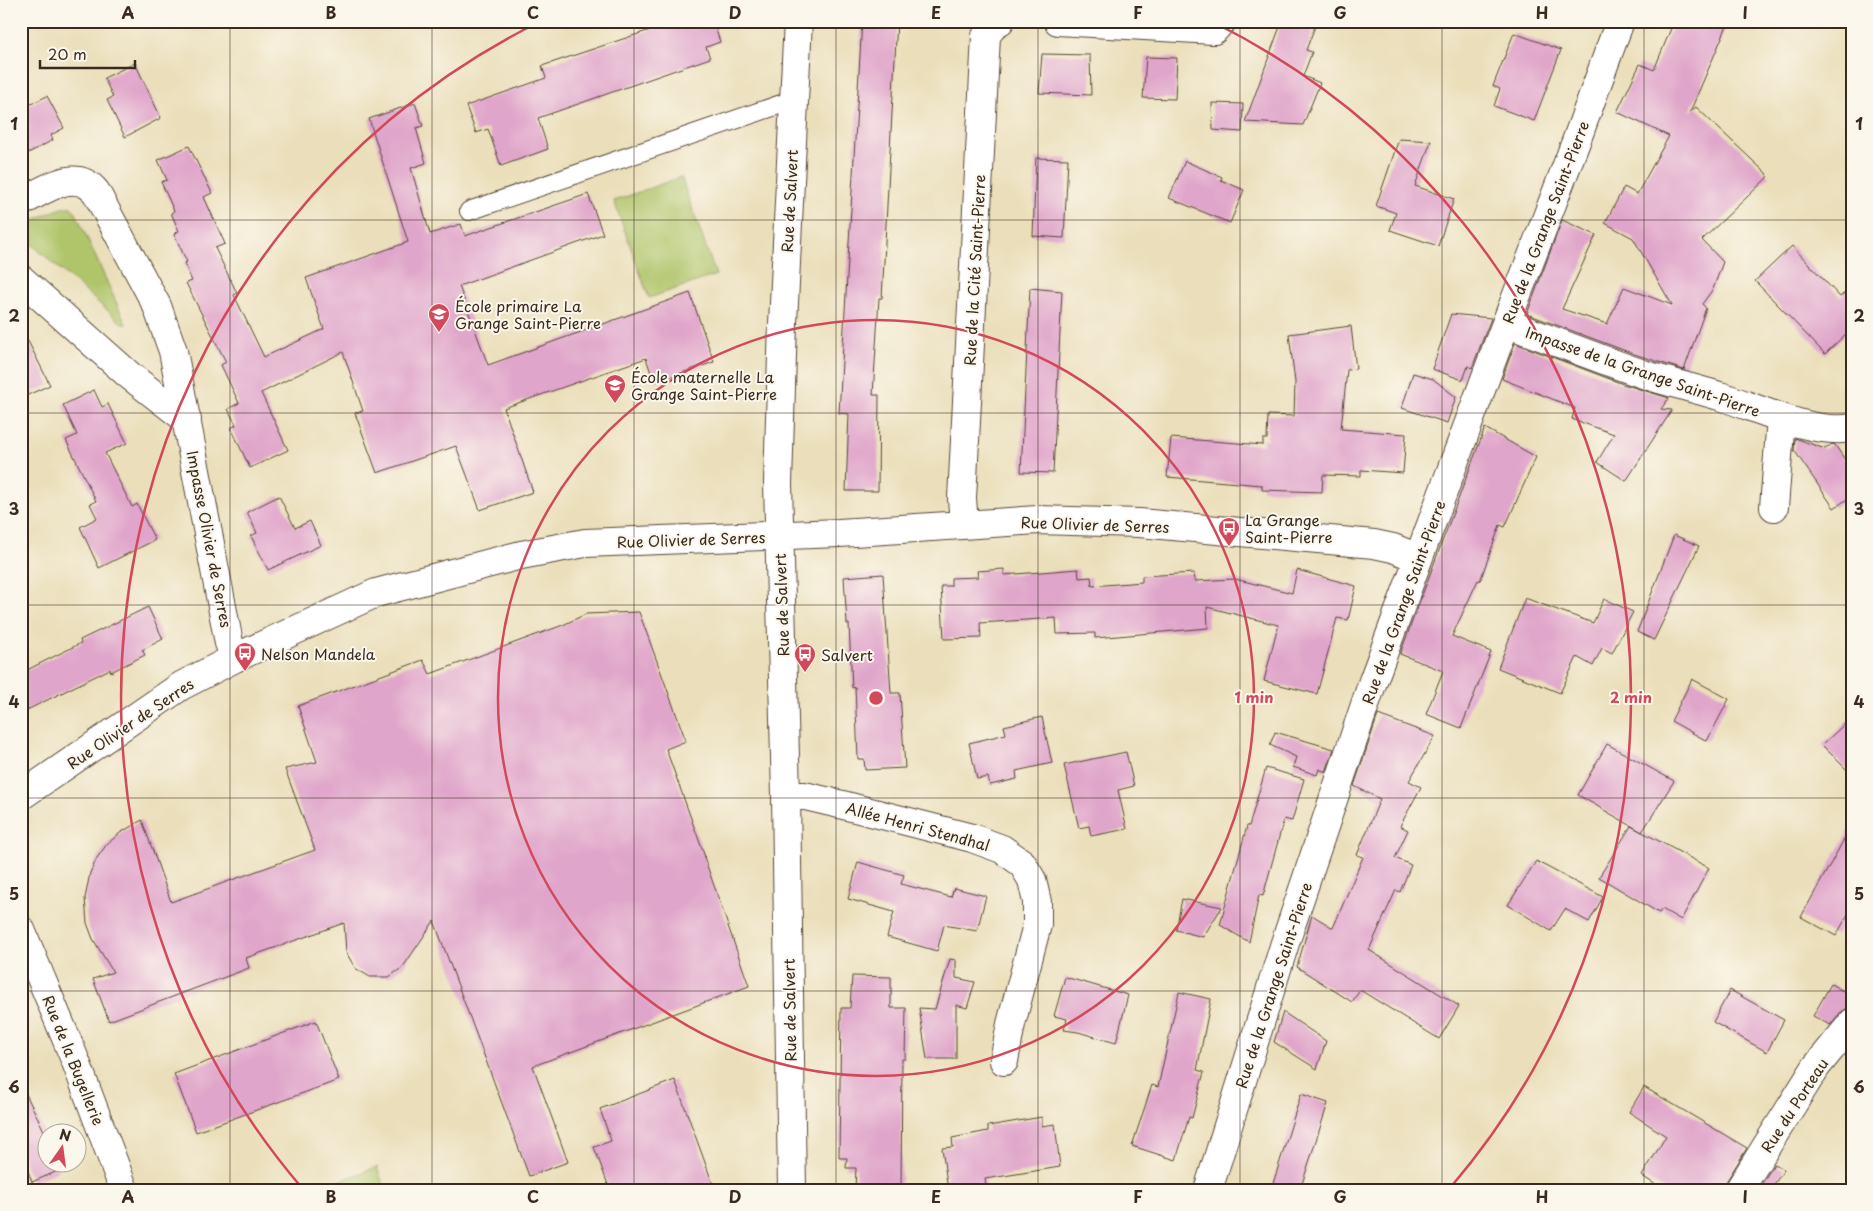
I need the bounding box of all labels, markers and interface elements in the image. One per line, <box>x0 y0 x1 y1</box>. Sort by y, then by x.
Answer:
text: A <box>122 0 135 24</box>
text: B <box>326 0 337 24</box>
text: C <box>527 0 539 24</box>
text: D <box>729 0 741 24</box>
text: E <box>931 0 941 24</box>
text: F <box>1133 0 1143 24</box>
text: G <box>1333 0 1347 24</box>
text: H <box>1536 0 1548 24</box>
text: I <box>1742 0 1748 24</box>
scale bar <box>40 38 135 70</box>
text: 20 m <box>48 42 87 65</box>
text: 1 <box>10 111 18 135</box>
text: 1 <box>1855 111 1863 135</box>
street label: Rue de la Grange Saint-Pierre <box>1496 117 1594 327</box>
street label: Rue de Salvert <box>775 149 803 253</box>
street label: Rue de la Cité Saint-Pierre <box>958 174 990 366</box>
place label: École primaire La Grange Saint-Pierre <box>455 294 601 334</box>
school or university icon: École primaire La Grange Saint-Pierre <box>427 302 451 333</box>
text: 2 <box>8 303 20 327</box>
text: 2 <box>1853 303 1865 327</box>
street label: Impasse de la Grange Saint-Pierre <box>1523 320 1763 422</box>
place label: École maternelle La Grange Saint-Pierre <box>631 365 777 405</box>
school or university icon: École maternelle La Grange Saint-Pierre <box>603 373 627 404</box>
street label: Impasse Olivier de Serres <box>182 448 238 630</box>
text: 3 <box>9 496 19 520</box>
text: 3 <box>1854 496 1864 520</box>
street label: Rue de la Grange Saint-Pierre <box>1355 497 1451 707</box>
place label: La Grange Saint-Pierre <box>1245 508 1332 548</box>
street label: Rue Olivier de Serres <box>1020 510 1170 538</box>
bus stop icon: La Grange Saint-Pierre <box>1217 516 1241 547</box>
street label: Rue Olivier de Serres <box>616 525 766 553</box>
street label: Rue de Salvert <box>768 553 794 657</box>
bus stop icon: Nelson Mandela <box>233 641 257 672</box>
place label: Nelson Mandela <box>261 642 376 665</box>
bus stop icon: Salvert <box>793 642 817 673</box>
place label: Salvert <box>821 643 873 666</box>
street label: Rue Olivier de Serres <box>62 672 198 774</box>
text: 1 min <box>1235 685 1273 708</box>
text: 2 min <box>1610 685 1652 708</box>
text: 4 <box>9 689 20 713</box>
centre of rings <box>867 689 885 707</box>
text: 4 <box>1854 689 1865 713</box>
street label: Allée Henri Stendhal <box>843 796 993 856</box>
street label: Rue de la Grange Saint-Pierre <box>1229 879 1317 1091</box>
text: 5 <box>9 881 19 905</box>
text: 5 <box>1854 881 1864 905</box>
street label: Rue de Salvert <box>777 958 801 1062</box>
street label: Rue de la Bugellerie <box>37 991 111 1129</box>
street label: Rue du Porteau <box>1755 1053 1833 1157</box>
text: 6 <box>8 1074 20 1098</box>
text: 6 <box>1853 1074 1865 1098</box>
text: N <box>57 1123 73 1146</box>
north arrow <box>38 1124 88 1174</box>
text: A <box>122 1184 135 1208</box>
text: B <box>326 1184 337 1208</box>
text: C <box>527 1184 539 1208</box>
text: D <box>729 1184 741 1208</box>
text: E <box>931 1184 941 1208</box>
text: F <box>1133 1184 1143 1208</box>
text: G <box>1333 1184 1347 1208</box>
text: H <box>1536 1184 1548 1208</box>
text: I <box>1742 1184 1748 1208</box>

